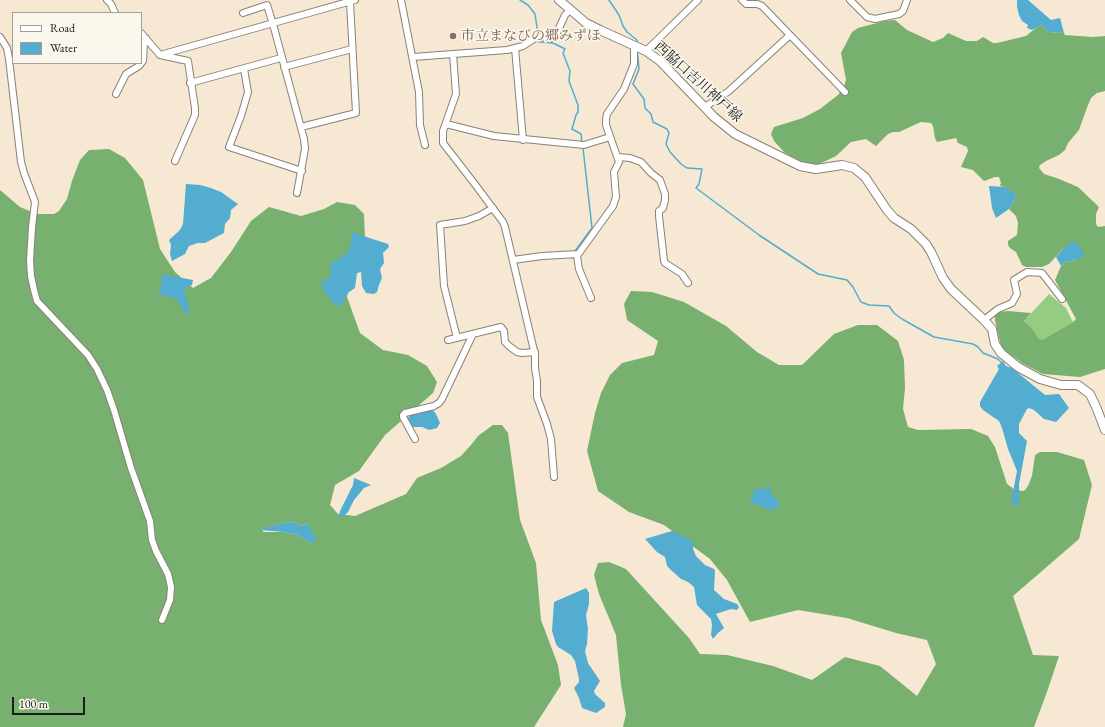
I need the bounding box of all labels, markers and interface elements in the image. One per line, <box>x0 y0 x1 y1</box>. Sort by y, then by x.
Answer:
legend <box>12 12 142 64</box>
text: Road <box>50 20 75 36</box>
place label: 市立まなびの郷みずほ <box>461 28 601 44</box>
marker: 市立まなびの郷みずほ <box>448 31 458 41</box>
street label: 西脇口吉川神戸線 <box>651 38 745 126</box>
text: Water <box>50 40 77 56</box>
scale bar <box>14 689 87 715</box>
text: 100 m <box>19 696 48 712</box>

